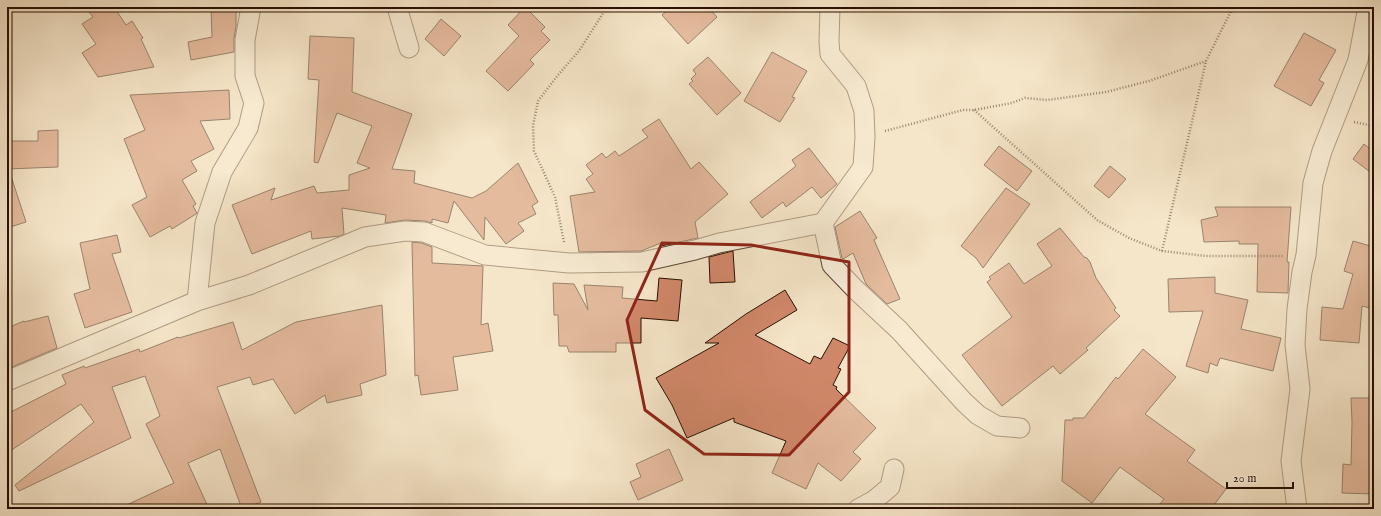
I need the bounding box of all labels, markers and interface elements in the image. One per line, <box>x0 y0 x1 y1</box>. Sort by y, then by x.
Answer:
scale bar <box>1227 464 1293 490</box>
text: 20 m <box>1233 471 1256 486</box>

